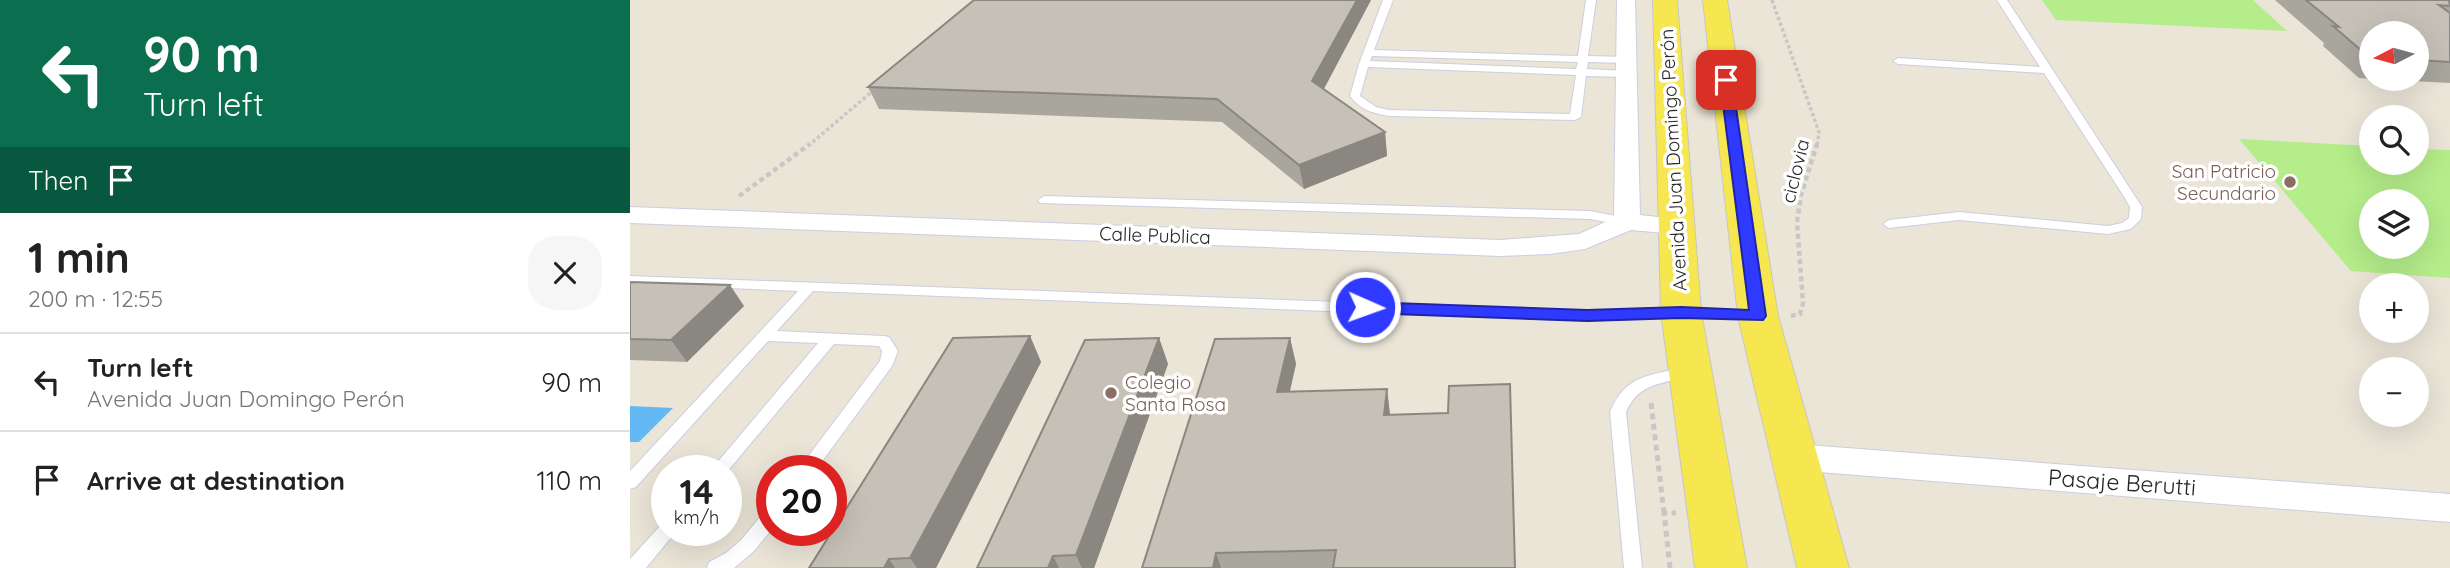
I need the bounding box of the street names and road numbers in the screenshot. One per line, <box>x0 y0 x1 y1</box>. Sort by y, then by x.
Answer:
street label: Avenida Juan Domingo Perón <box>1654 28 1692 292</box>
street label: ciclovia <box>1775 137 1815 205</box>
street label: Calle Publica <box>1099 221 1211 249</box>
street label: Pasaje Berutti <box>2047 462 2197 502</box>

